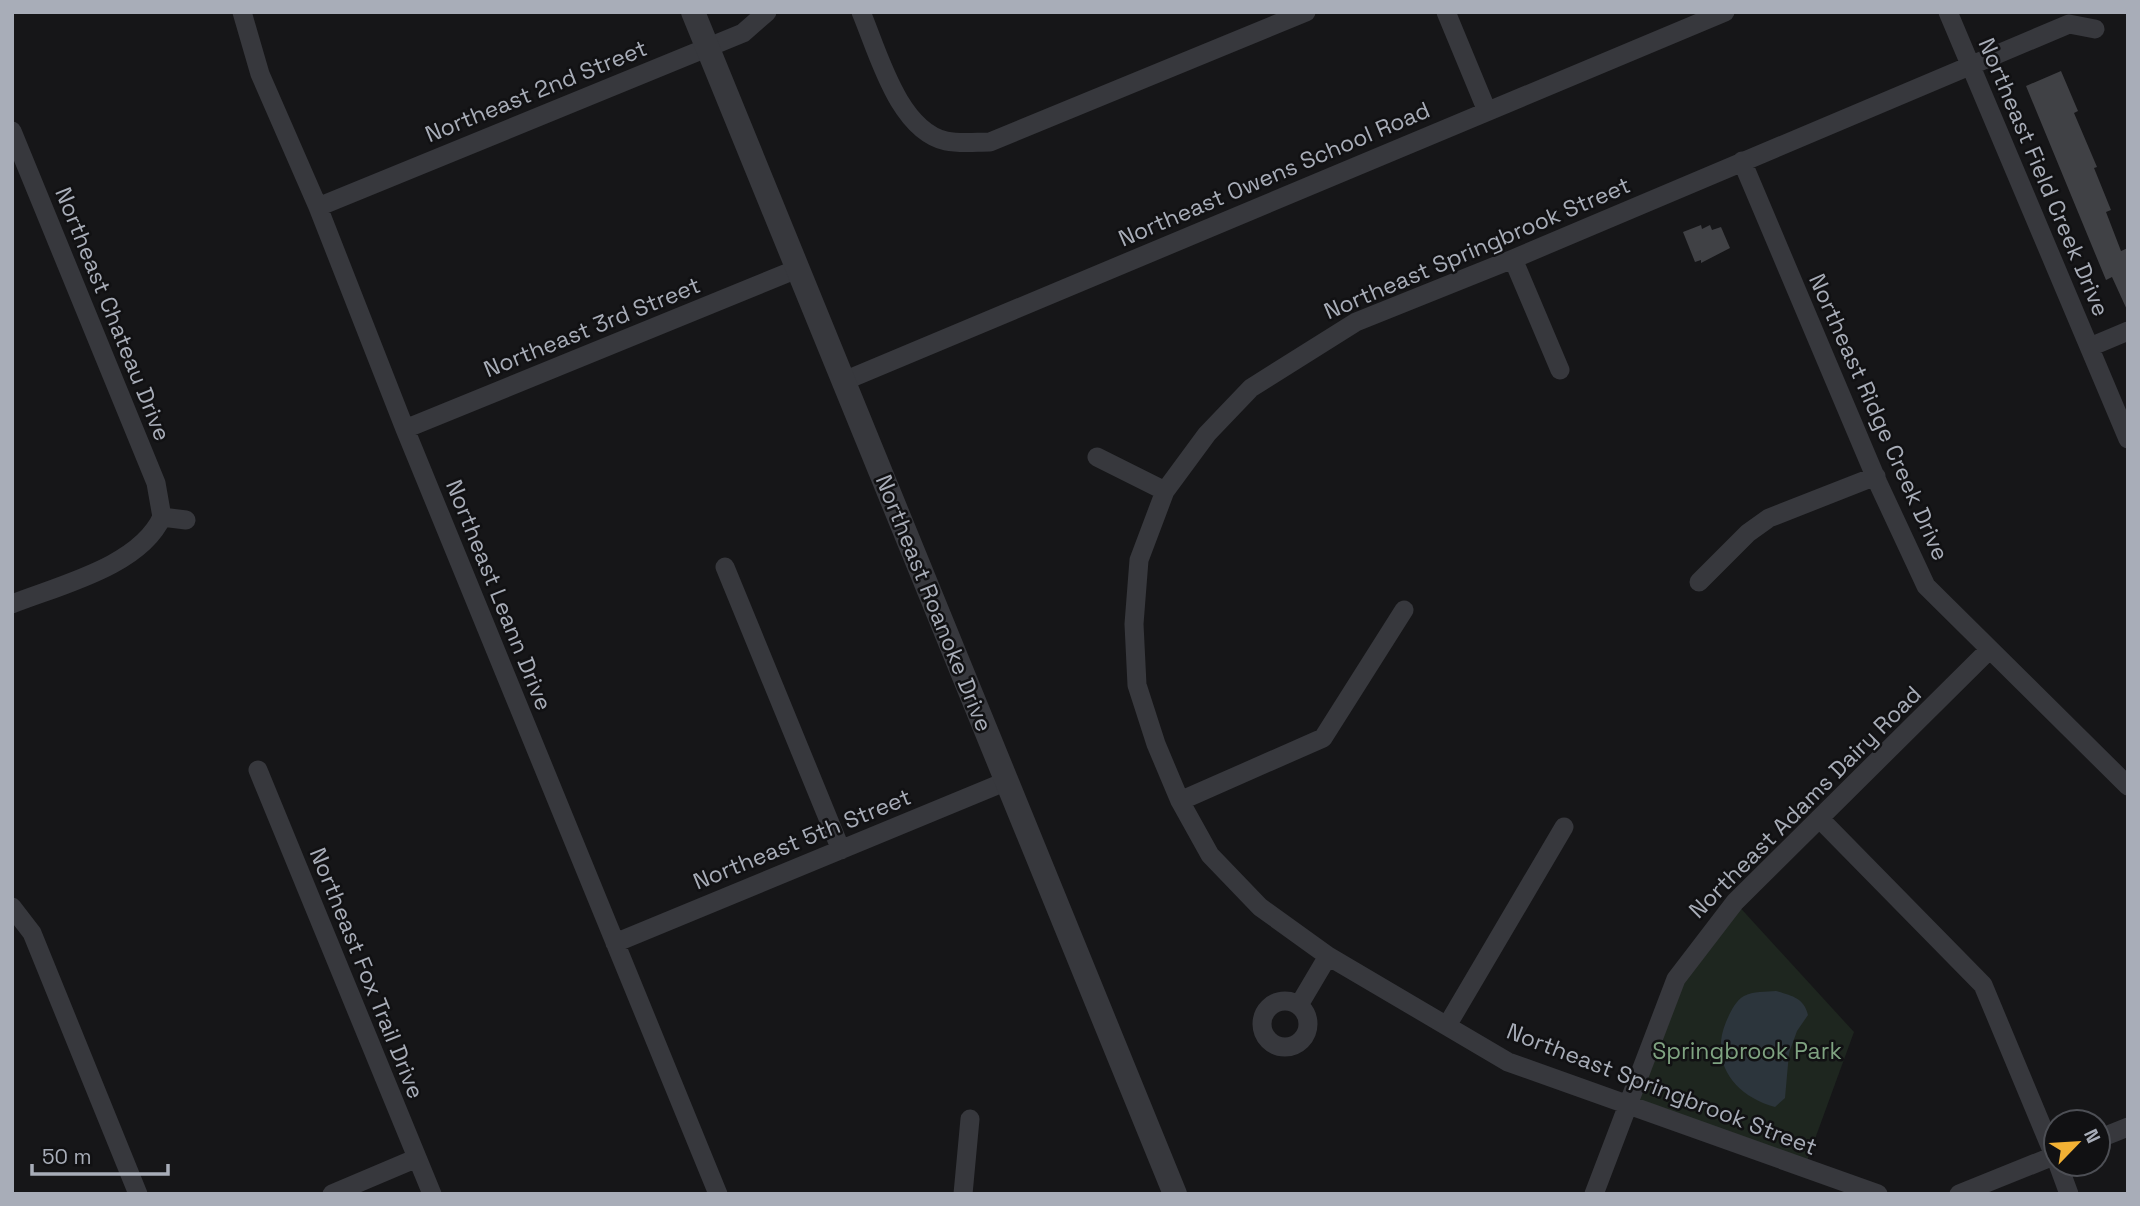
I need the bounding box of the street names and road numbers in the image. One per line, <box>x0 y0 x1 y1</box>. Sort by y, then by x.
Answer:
street label: Northeast 2nd Street <box>421 33 651 149</box>
street label: Northeast Field Creek Drive <box>1972 33 2116 321</box>
street label: Northeast Owens School Road <box>1114 95 1434 253</box>
street label: Northeast Springbrook Street <box>1319 170 1635 326</box>
street label: Northeast Chateau Drive <box>48 183 178 445</box>
street label: Northeast Ridge Creek Drive <box>1802 269 1956 565</box>
street label: Northeast 3rd Street <box>479 270 705 384</box>
street label: Northeast Roanoke Drive <box>869 470 999 736</box>
street label: Northeast Leann Drive <box>439 475 559 715</box>
street label: Northeast Adams Dairy Road <box>1682 679 1928 925</box>
street label: Northeast 5th Street <box>689 782 915 896</box>
street label: Northeast Fox Trail Drive <box>303 843 431 1103</box>
street label: Northeast Springbrook Street <box>1503 1016 1821 1162</box>

